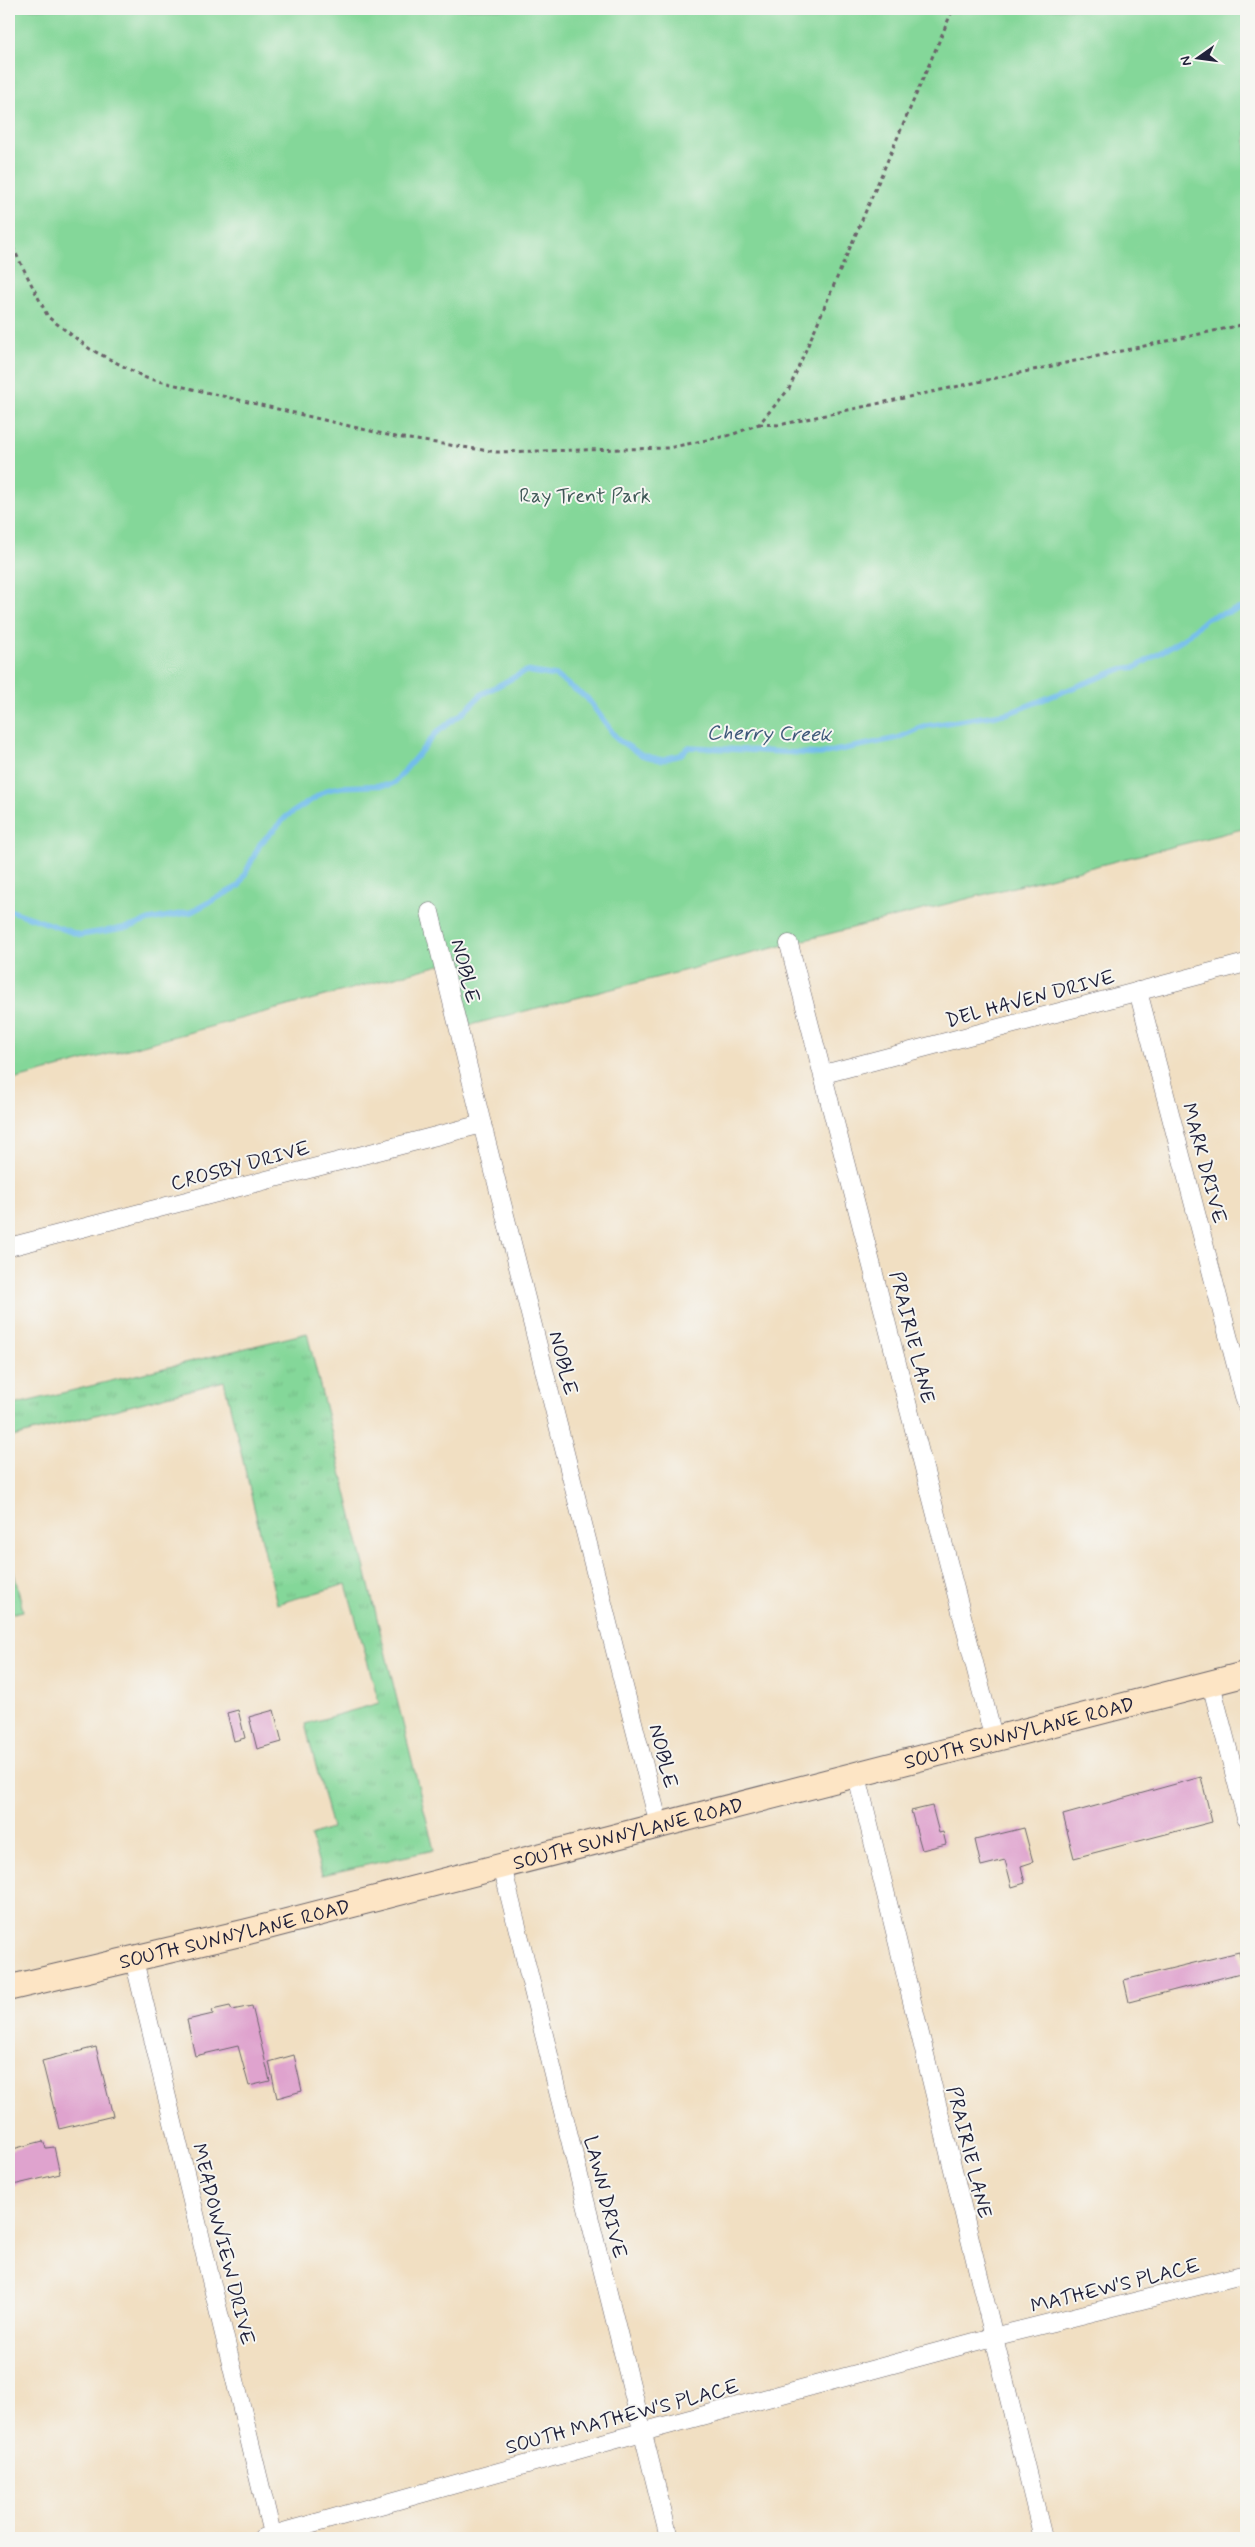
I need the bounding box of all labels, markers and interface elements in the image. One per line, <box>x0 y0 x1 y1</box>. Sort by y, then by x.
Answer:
north arrow <box>1172 32 1222 82</box>
text: N <box>1176 54 1196 68</box>
park label: Ray Trent Park <box>519 483 651 510</box>
water label: Cherry Creek <box>706 719 833 749</box>
street label: NOBLE <box>444 936 486 1006</box>
street label: DEL HAVEN DRIVE <box>943 964 1118 1035</box>
street label: MARK DRIVE <box>1174 1100 1233 1227</box>
street label: CROSBY DRIVE <box>168 1135 313 1198</box>
street label: PRAIRIE LANE <box>882 1269 941 1406</box>
street label: NOBLE <box>542 1328 584 1398</box>
street label: SOUTH SUNNYLANE ROAD <box>901 1691 1138 1777</box>
street label: NOBLE <box>642 1721 684 1791</box>
street label: SOUTH SUNNYLANE ROAD <box>510 1792 747 1878</box>
street label: SOUTH SUNNYLANE ROAD <box>117 1894 353 1977</box>
street label: PRAIRIE LANE <box>939 2084 998 2221</box>
street label: LAWN DRIVE <box>576 2133 633 2261</box>
street label: MEADOWVIEW DRIVE <box>184 2141 261 2348</box>
street label: MATHEW'S PLACE <box>1028 2252 1203 2321</box>
street label: SOUTH MATHEW'S PLACE <box>503 2373 742 2462</box>

